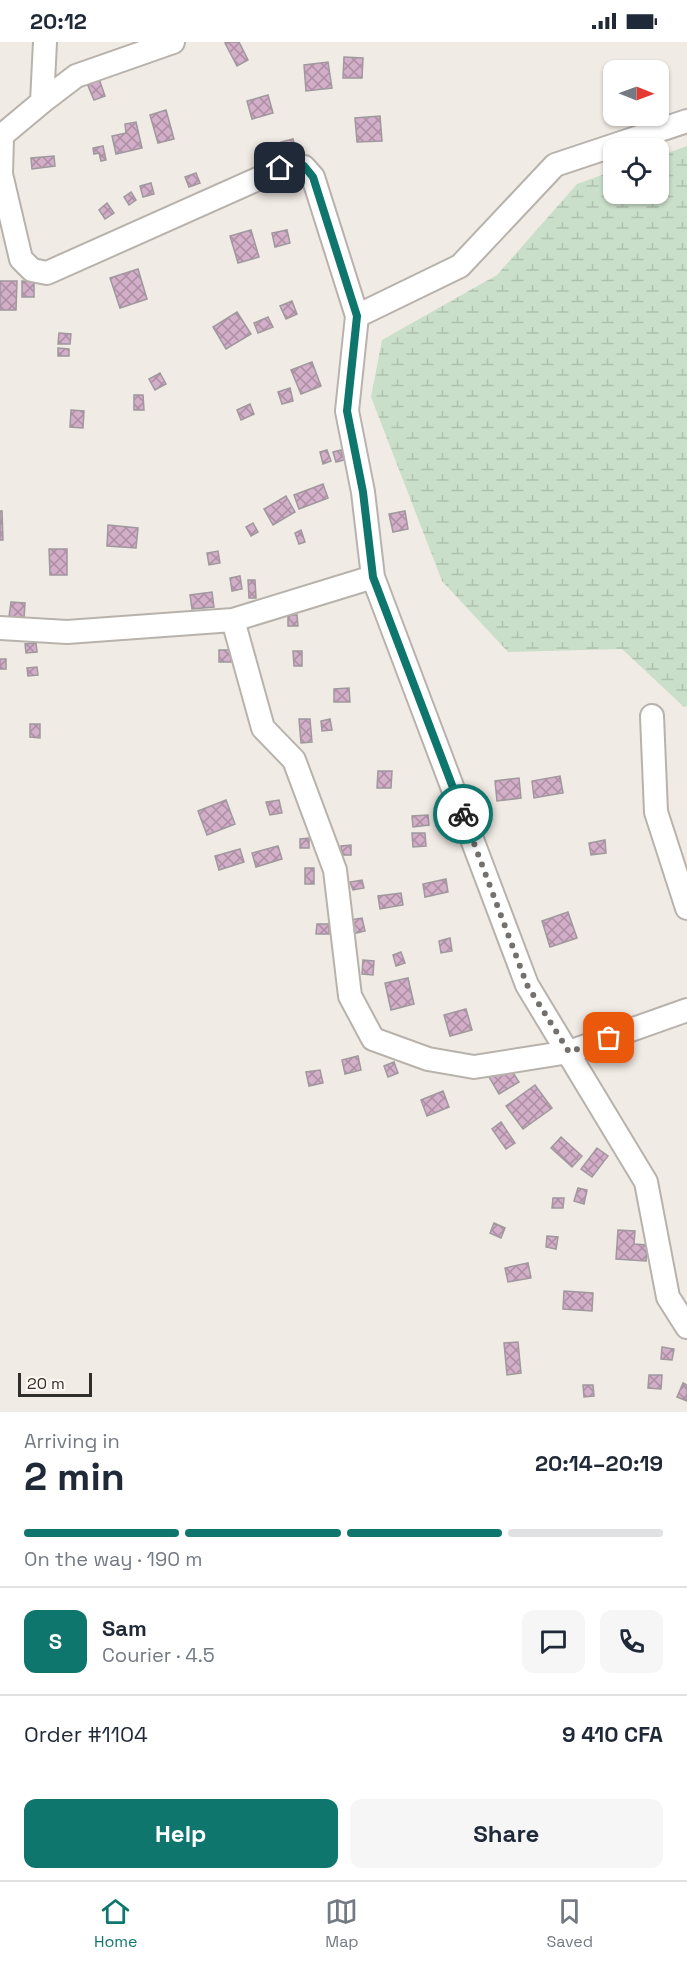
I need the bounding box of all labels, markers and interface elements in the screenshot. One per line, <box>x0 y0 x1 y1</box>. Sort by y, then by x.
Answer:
text: 20:12 <box>30 7 87 35</box>
north arrow <box>603 60 669 126</box>
map controls <box>603 60 669 204</box>
button: locate <box>603 138 669 204</box>
pin <box>254 142 305 193</box>
icon: home <box>263 151 296 184</box>
courier <box>433 784 493 844</box>
icon: bike <box>447 798 480 831</box>
pin <box>583 1012 634 1063</box>
icon: bag <box>592 1021 625 1054</box>
scale bar <box>18 1370 92 1398</box>
text: 20 m <box>27 1373 65 1394</box>
text: Arriving in <box>24 1428 120 1454</box>
text: 20:14–20:19 <box>535 1449 663 1477</box>
text: 2 min <box>24 1452 125 1501</box>
text: On the way · 190 m <box>24 1546 202 1572</box>
button: chat <box>522 1610 585 1673</box>
button: phone <box>600 1610 663 1673</box>
text: Sam <box>102 1614 147 1642</box>
text: S <box>49 1627 62 1655</box>
text: Courier · 4.5 <box>102 1642 215 1668</box>
text: Order #1104 <box>24 1720 148 1748</box>
text: 9 410 CFA <box>562 1720 663 1748</box>
button: Help <box>24 1799 338 1868</box>
button: Share <box>350 1799 663 1868</box>
tab: Home <box>94 1895 138 1952</box>
tab: Map <box>325 1895 359 1952</box>
tab: Saved <box>546 1895 593 1952</box>

